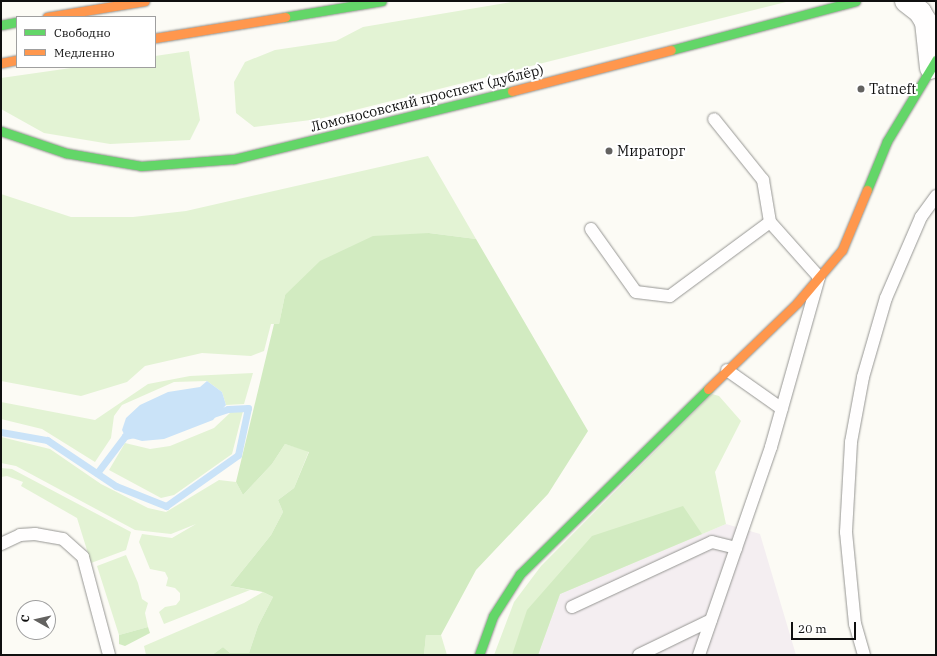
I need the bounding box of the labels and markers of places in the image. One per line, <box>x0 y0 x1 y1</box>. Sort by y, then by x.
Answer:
place label: Tatneft <box>869 81 916 97</box>
marker: Tatneft <box>856 84 866 94</box>
place label: Мираторг <box>617 143 685 159</box>
marker: Мираторг <box>604 146 614 156</box>

